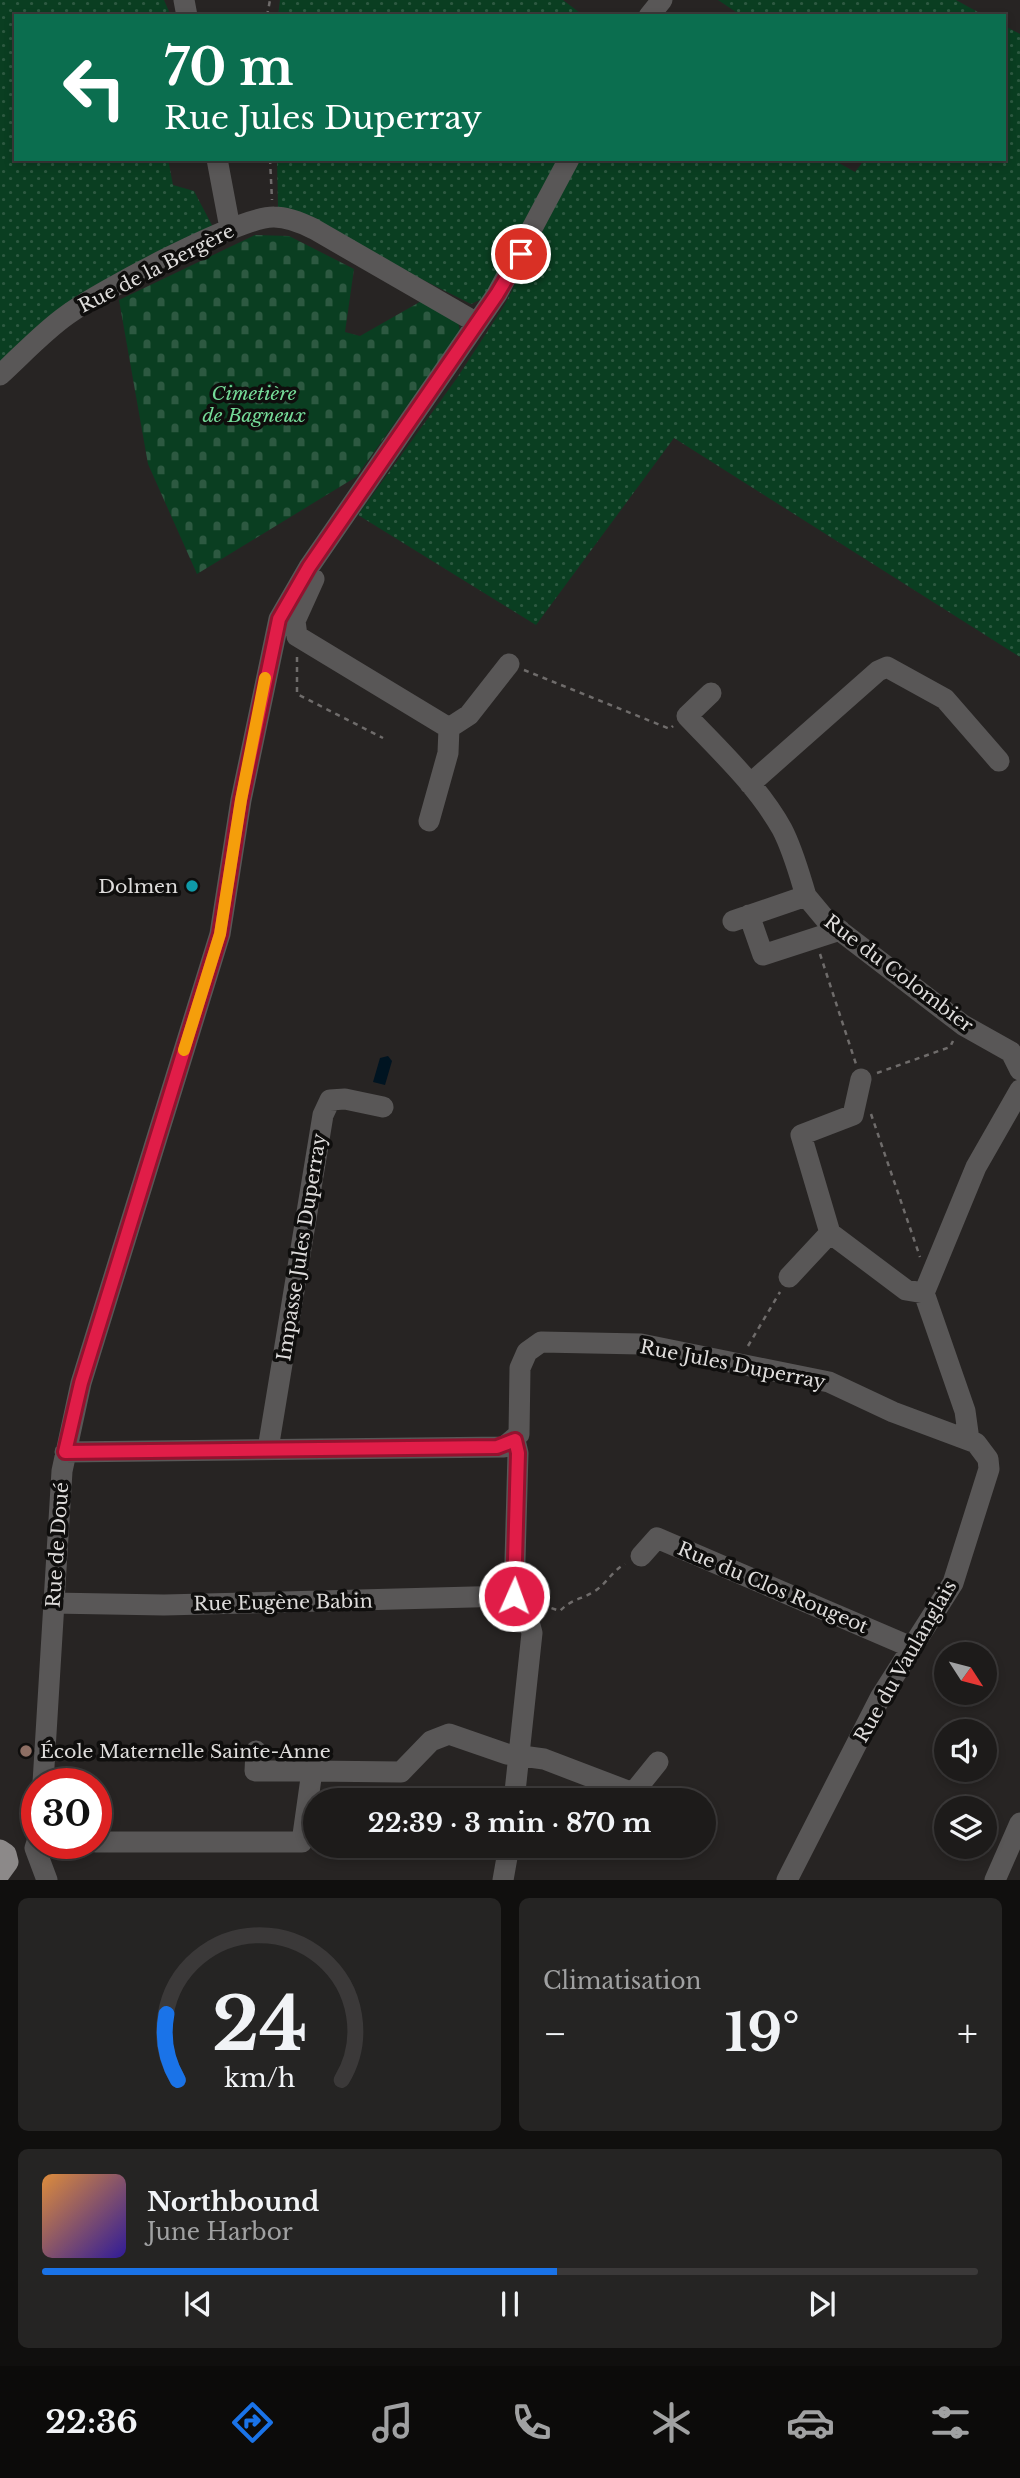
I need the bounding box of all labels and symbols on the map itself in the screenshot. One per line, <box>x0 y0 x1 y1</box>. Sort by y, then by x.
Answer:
street label: Rue de la Bergère <box>75 219 238 318</box>
pin <box>491 224 551 284</box>
park label: Cimetière de Bagneux <box>202 382 306 427</box>
place label: Dolmen <box>98 875 178 898</box>
marker: Dolmen <box>184 878 200 894</box>
street label: Rue du Colombier <box>820 910 978 1037</box>
street label: Impasse Jules Duperray <box>272 1132 331 1362</box>
street label: Rue Jules Duperray <box>638 1335 828 1394</box>
street label: Rue de Doué <box>42 1481 73 1609</box>
street label: Rue du Clos Rougeot <box>674 1537 872 1638</box>
position arrow <box>477 1559 551 1633</box>
street label: Rue du Vaulanglais <box>850 1576 961 1747</box>
street label: Rue Eugène Babin <box>193 1589 373 1616</box>
north arrow <box>934 1642 998 1704</box>
place label: École Maternelle Sainte-Anne <box>40 1740 331 1763</box>
marker: École Maternelle Sainte-Anne <box>18 1743 34 1759</box>
speed limit sign: 30 <box>21 1768 112 1859</box>

